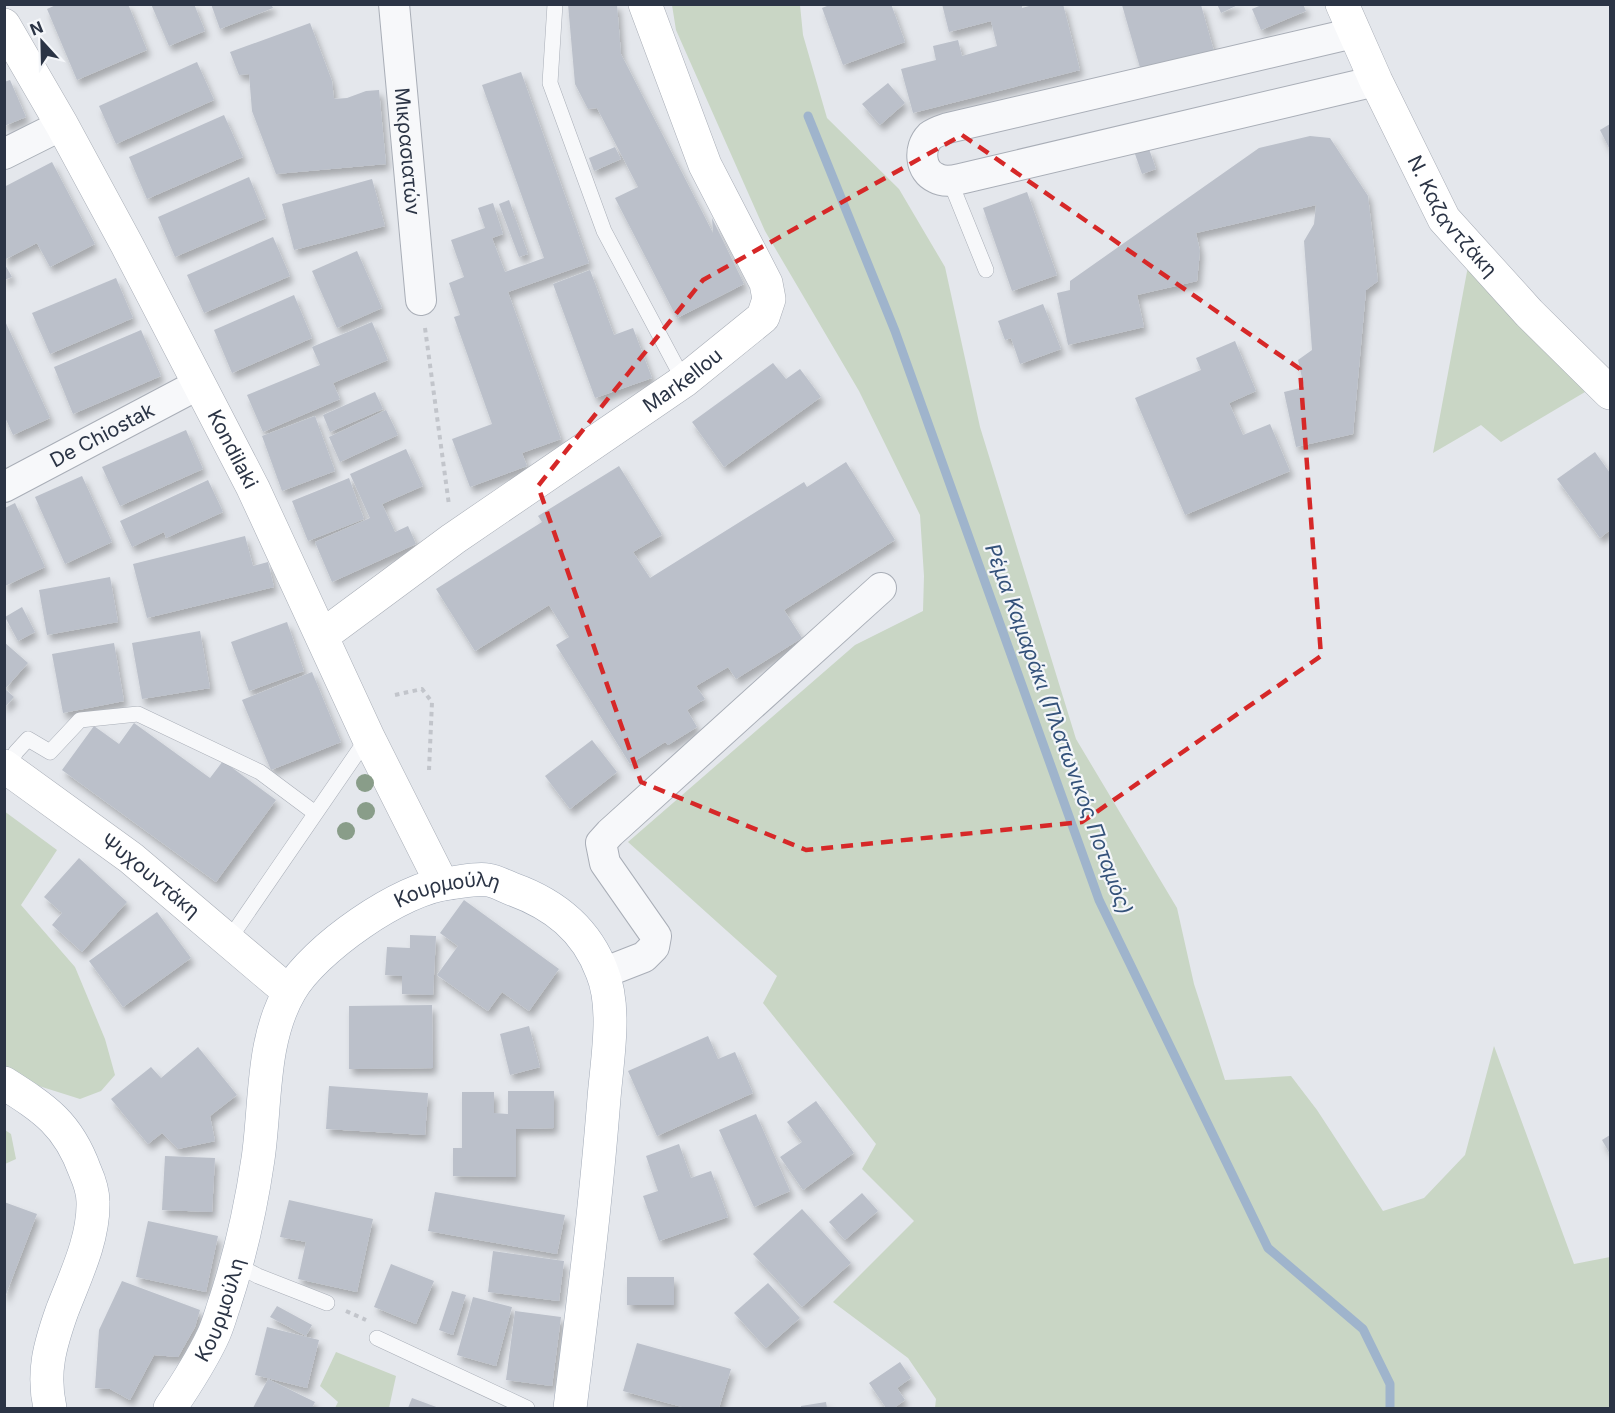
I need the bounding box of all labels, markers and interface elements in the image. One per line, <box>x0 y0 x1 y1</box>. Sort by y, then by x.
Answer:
north arrow <box>12 12 72 72</box>
text: N <box>27 17 46 40</box>
street label: Μικρασιατών <box>390 87 425 217</box>
street label: Ν. Καζαντζάκη <box>1402 151 1502 282</box>
street label: Markellou <box>638 343 727 418</box>
street label: De Chiostak <box>46 398 158 472</box>
street label: Kondilaki <box>203 406 263 493</box>
water label: Ρέμα Καμαράκι (Πλατωνικός Ποταμός) <box>980 540 1138 918</box>
street label: Ψυχουντάκη <box>96 828 205 923</box>
street label: Κουρμούλη <box>390 867 504 913</box>
street label: Κουρμούλη <box>190 1255 249 1366</box>

